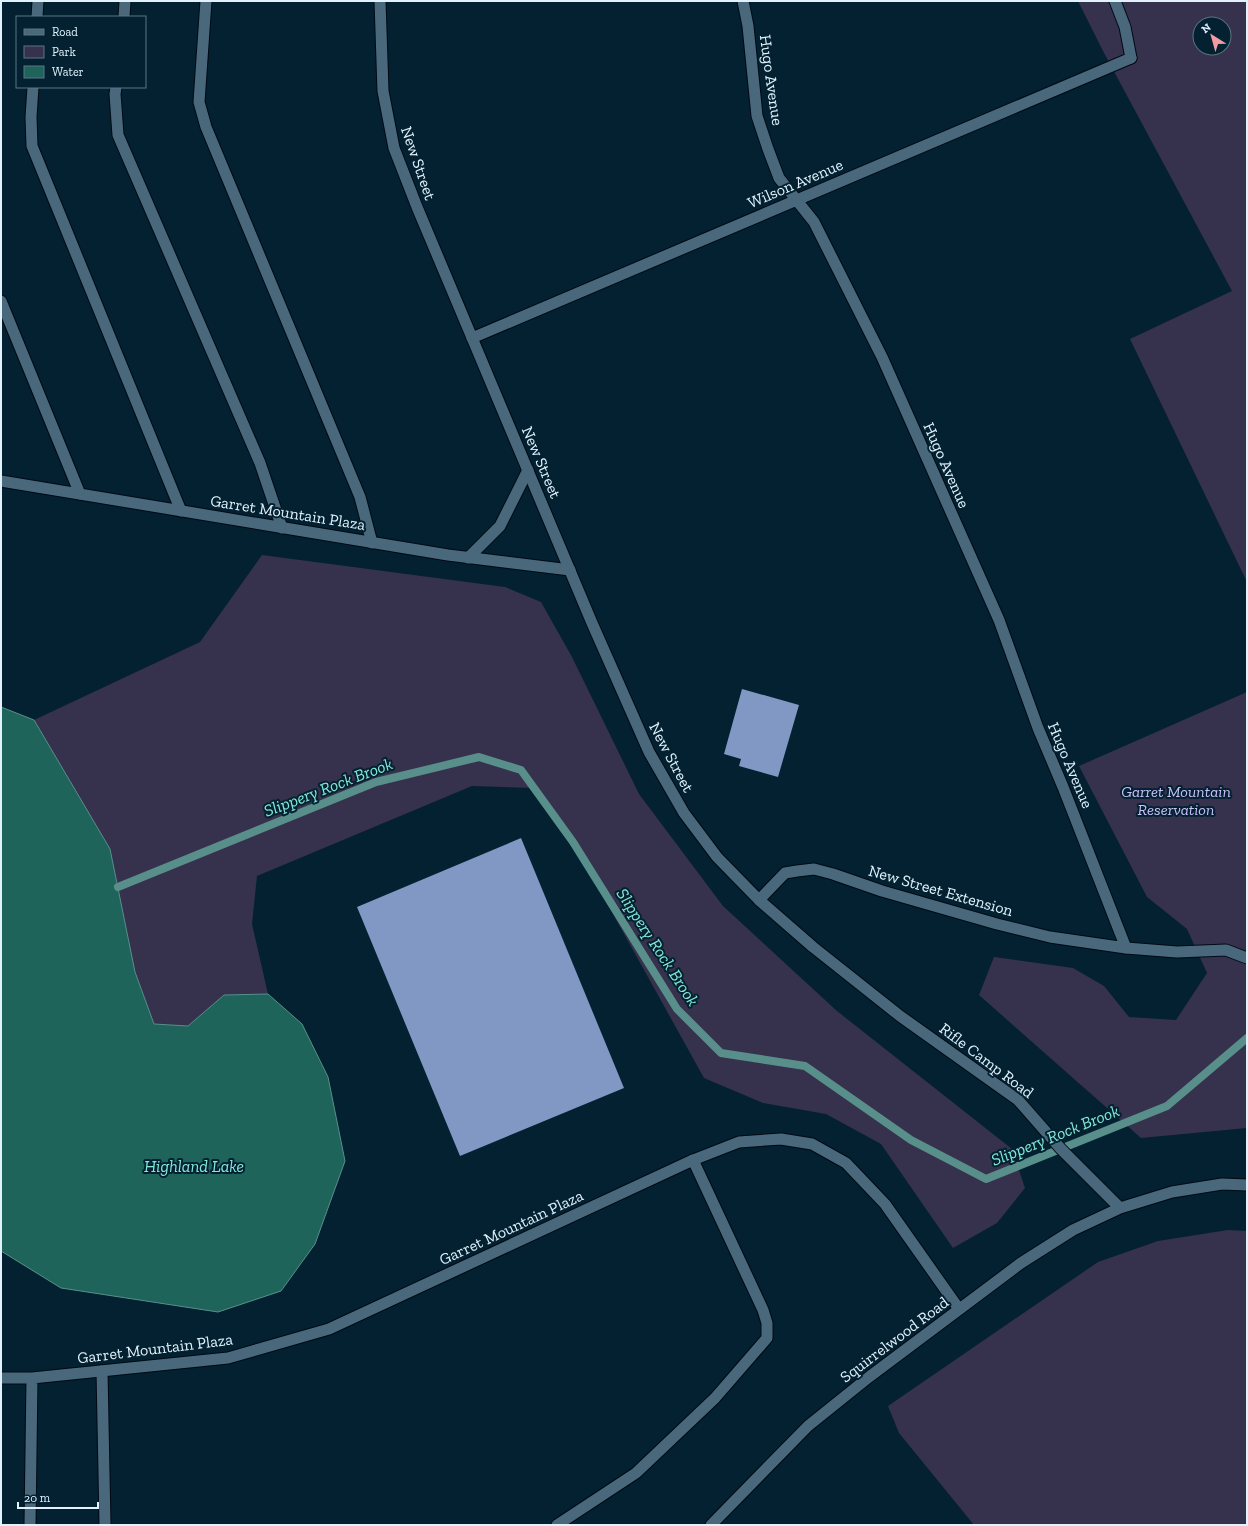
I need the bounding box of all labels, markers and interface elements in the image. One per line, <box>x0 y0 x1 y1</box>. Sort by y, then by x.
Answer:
legend <box>16 16 146 88</box>
north arrow <box>1192 16 1232 56</box>
text: N <box>1199 20 1214 36</box>
text: Road <box>52 25 78 39</box>
street label: Hugo Avenue <box>756 33 787 127</box>
text: Park <box>52 45 77 59</box>
text: Water <box>52 65 84 79</box>
street label: New Street <box>397 124 440 202</box>
street label: Wilson Avenue <box>745 155 846 212</box>
street label: Hugo Avenue <box>919 420 974 511</box>
street label: New Street <box>518 423 565 501</box>
street label: Garret Mountain Plaza <box>209 491 367 534</box>
street label: New Street <box>645 719 698 796</box>
street label: Hugo Avenue <box>1044 719 1097 811</box>
water label: Slippery Rock Brook <box>261 753 396 821</box>
park label: Garret Mountain Reservation <box>1121 782 1231 819</box>
street label: New Street Extension <box>867 861 1016 920</box>
water label: Slippery Rock Brook <box>613 884 704 1010</box>
street label: Rifle Camp Road <box>936 1019 1038 1102</box>
water label: Slippery Rock Brook <box>988 1100 1122 1170</box>
water label: Highland Lake <box>144 1156 244 1176</box>
street label: Garret Mountain Plaza <box>436 1186 586 1269</box>
street label: Squirrelwood Road <box>836 1292 952 1386</box>
street label: Garret Mountain Plaza <box>76 1329 234 1367</box>
scale bar <box>18 1484 98 1510</box>
text: 20 m <box>24 1491 51 1505</box>

